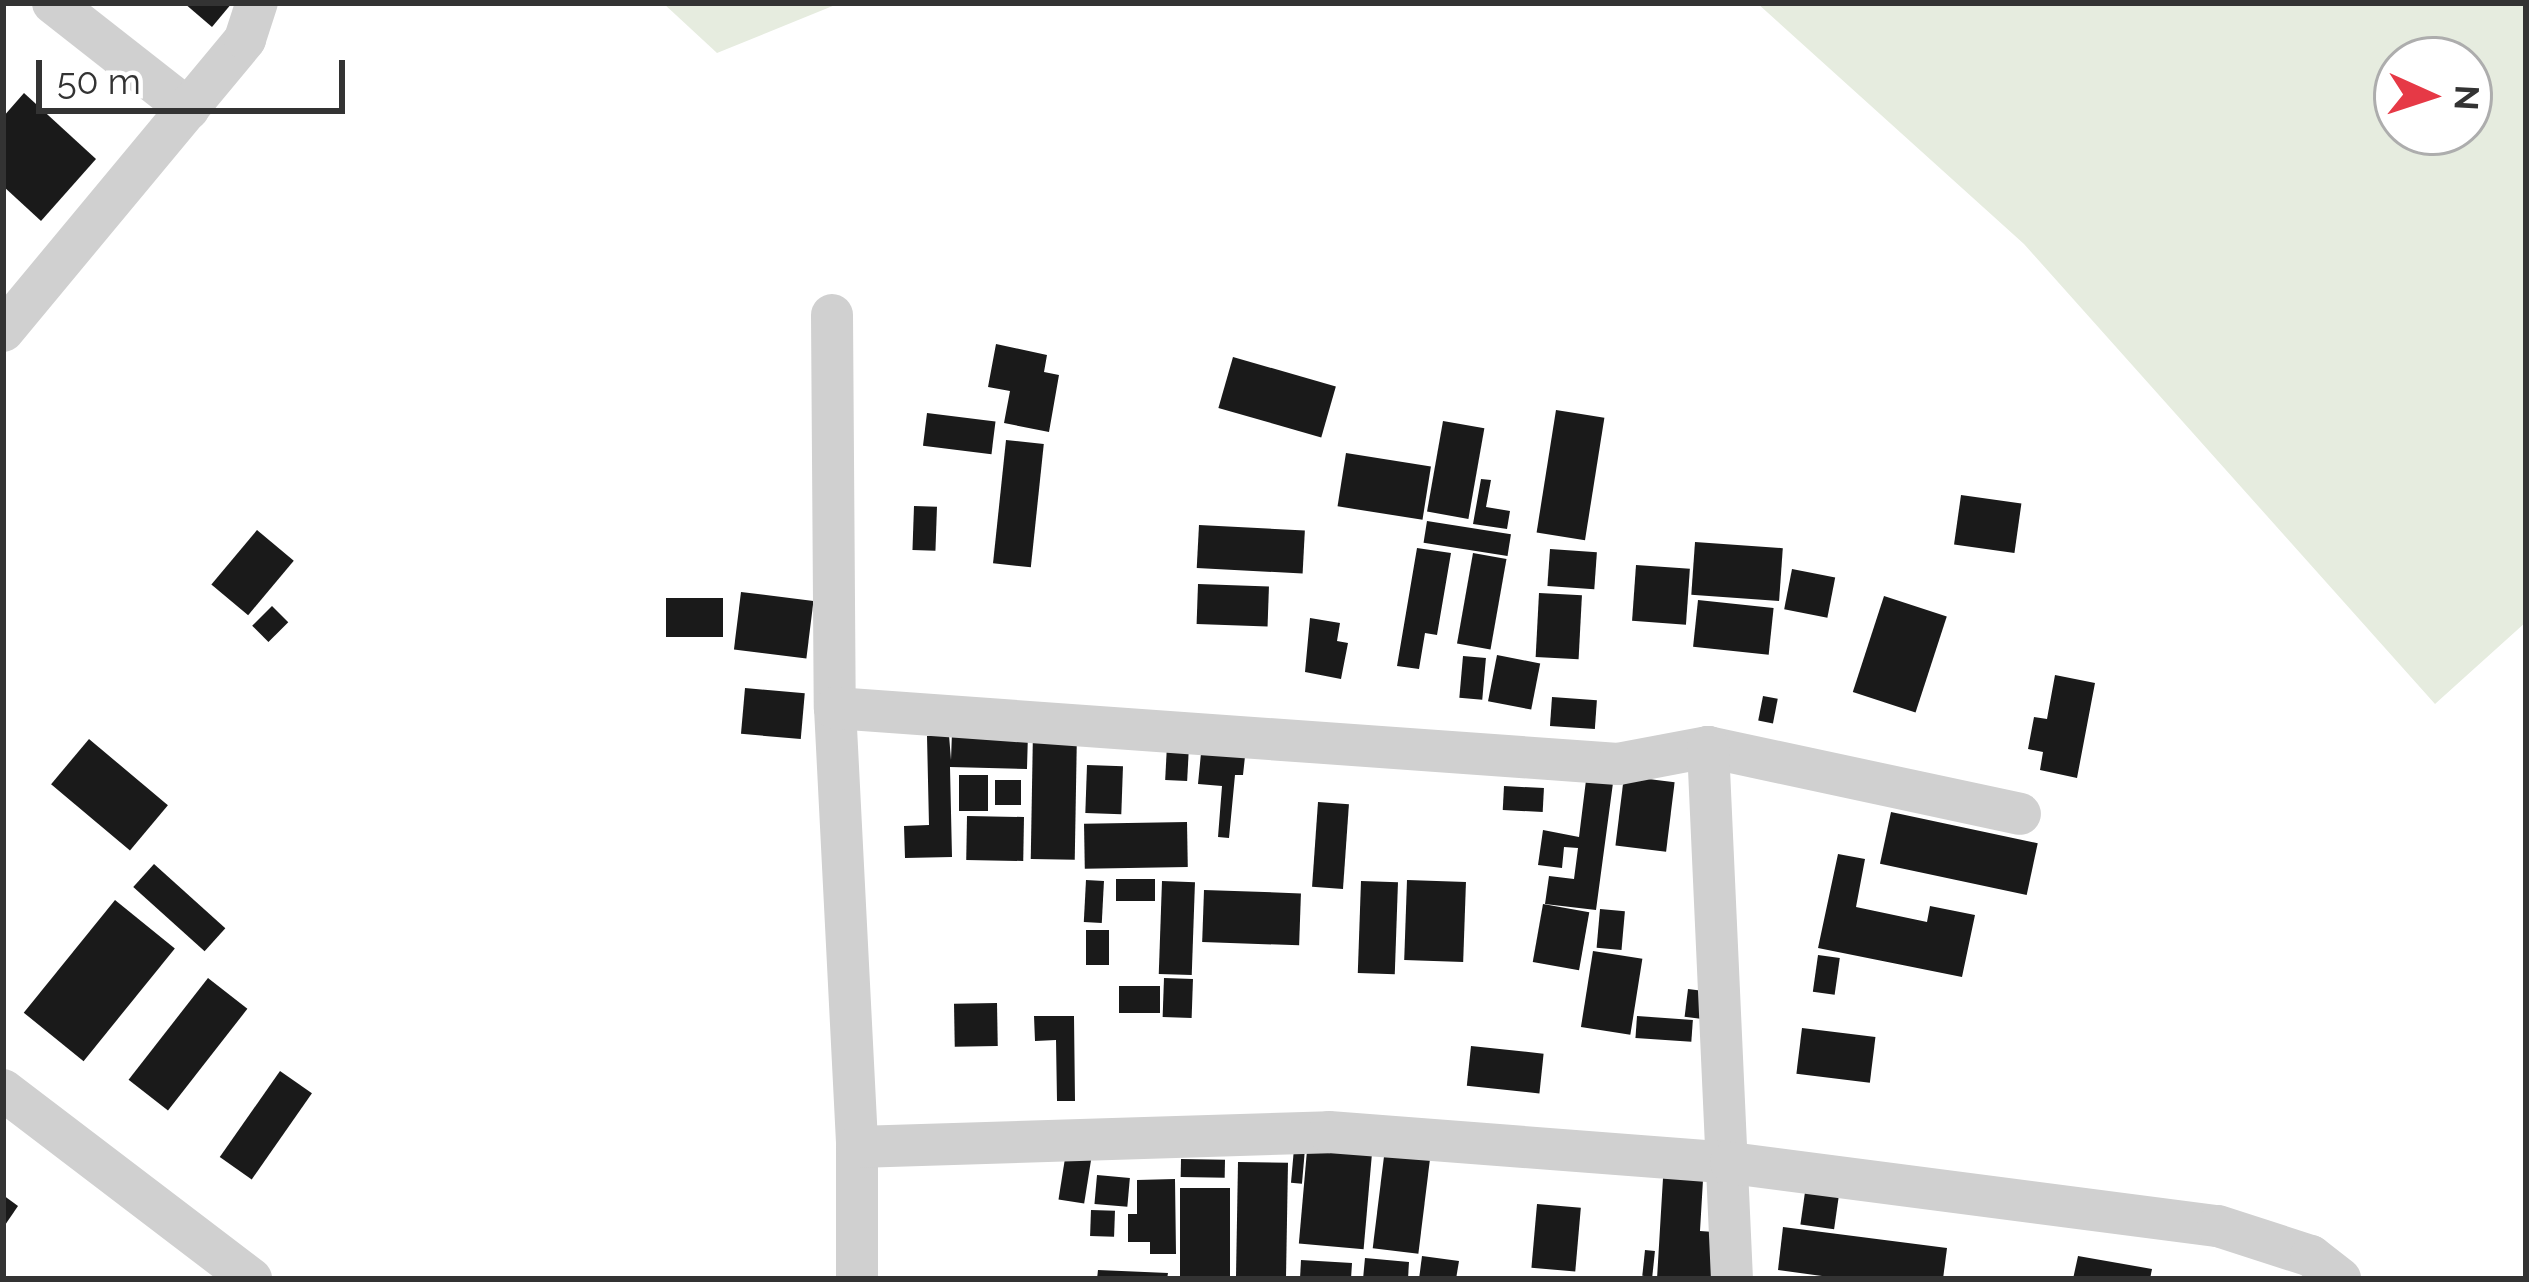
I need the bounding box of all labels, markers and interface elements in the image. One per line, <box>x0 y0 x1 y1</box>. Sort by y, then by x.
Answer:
scale bar <box>42 36 351 110</box>
north arrow <box>2373 36 2493 156</box>
text: 50 m <box>57 60 141 102</box>
text: N <box>2446 84 2487 111</box>

